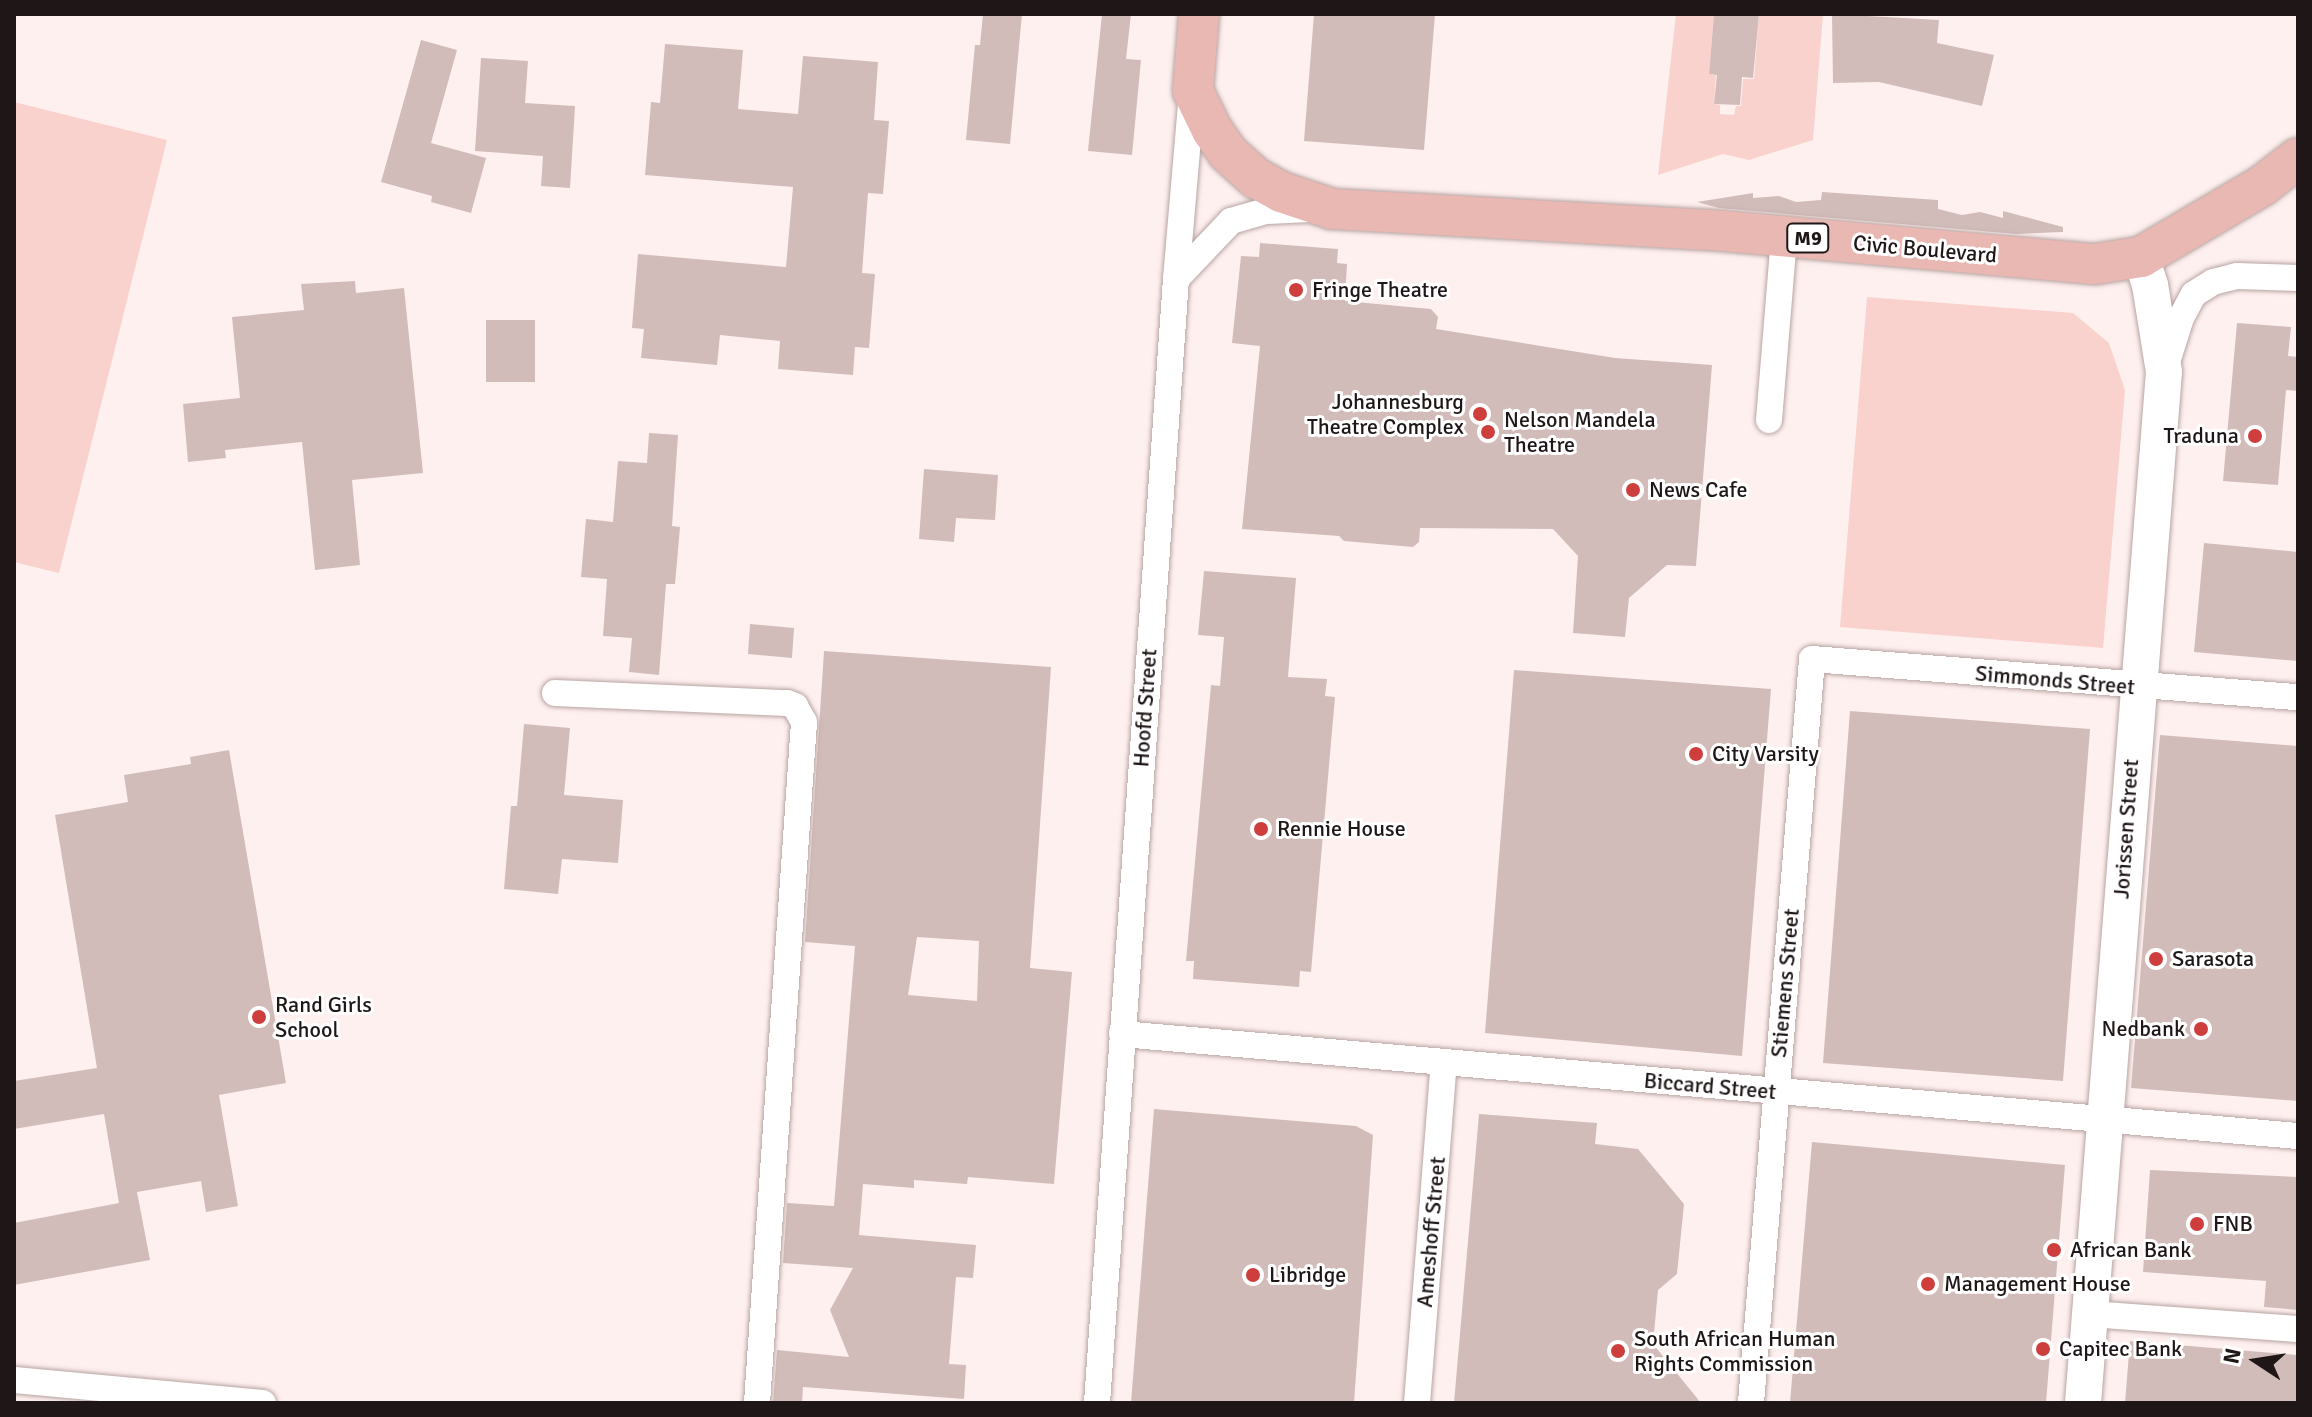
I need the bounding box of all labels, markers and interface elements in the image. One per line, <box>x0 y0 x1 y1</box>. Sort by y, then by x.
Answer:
road number: M9 <box>1786 222 1830 254</box>
street label: Civic Boulevard <box>1852 230 1998 268</box>
place label: Fringe Theatre <box>1312 277 1448 303</box>
marker: Fringe Theatre <box>1287 281 1305 299</box>
place label: Johannesburg Theatre Complex <box>1307 388 1464 440</box>
marker: Johannesburg Theatre Complex <box>1471 405 1489 423</box>
place label: Nelson Mandela Theatre <box>1504 406 1656 458</box>
marker: Nelson Mandela Theatre <box>1479 423 1497 441</box>
place label: Traduna <box>2163 423 2239 449</box>
marker: Traduna <box>2246 427 2264 445</box>
place label: News Cafe <box>1649 477 1748 503</box>
marker: News Cafe <box>1624 481 1642 499</box>
street label: Hoofd Street <box>1128 648 1162 768</box>
street label: Simmonds Street <box>1974 660 2136 700</box>
place label: City Varsity <box>1712 741 1819 767</box>
marker: City Varsity <box>1687 745 1705 763</box>
street label: Jorissen Street <box>2108 758 2144 900</box>
place label: Rennie House <box>1277 816 1406 842</box>
marker: Rennie House <box>1252 820 1270 838</box>
street label: Stiemens Street <box>1765 907 1805 1059</box>
place label: Sarasota <box>2172 946 2254 972</box>
marker: Sarasota <box>2147 950 2165 968</box>
place label: Rand Girls School <box>275 991 372 1042</box>
marker: Rand Girls School <box>250 1008 268 1026</box>
place label: Nedbank <box>2102 1016 2185 1042</box>
marker: Nedbank <box>2192 1020 2210 1038</box>
street label: Biccard Street <box>1643 1067 1777 1105</box>
street label: Ameshoff Street <box>1411 1156 1451 1308</box>
place label: FNB <box>2213 1211 2253 1237</box>
marker: FNB <box>2188 1215 2206 1233</box>
place label: African Bank <box>2070 1237 2191 1263</box>
marker: African Bank <box>2045 1241 2063 1259</box>
place label: Libridge <box>1269 1262 1346 1288</box>
marker: Libridge <box>1244 1266 1262 1284</box>
place label: Management House <box>1944 1271 2131 1297</box>
marker: Management House <box>1919 1275 1937 1293</box>
north arrow <box>2216 1321 2296 1401</box>
place label: South African Human Rights Commission <box>1634 1325 1835 1376</box>
place label: Capitec Bank <box>2059 1336 2182 1362</box>
marker: Capitec Bank <box>2034 1340 2052 1358</box>
marker: South African Human Rights Commission <box>1609 1342 1627 1360</box>
text: N <box>2217 1346 2247 1366</box>

